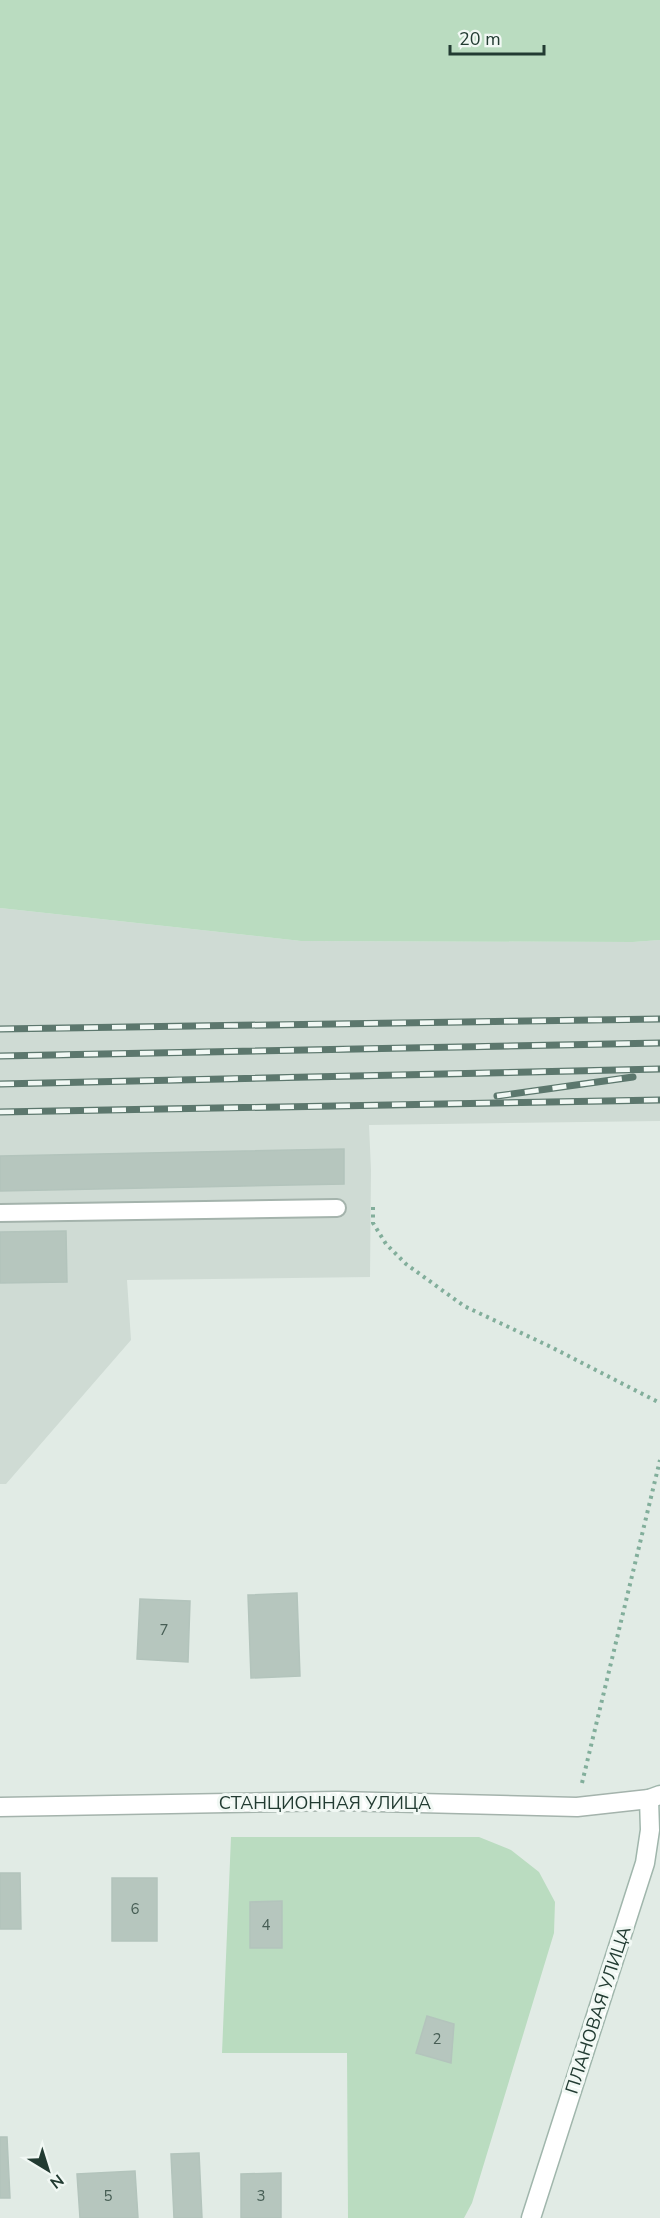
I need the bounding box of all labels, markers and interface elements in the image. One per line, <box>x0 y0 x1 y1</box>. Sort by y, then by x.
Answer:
scale bar <box>450 18 544 56</box>
text: 20 m <box>459 27 501 51</box>
house number: 7 <box>159 1620 169 1640</box>
street label: СТАНЦИОННАЯ УЛИЦА <box>219 1791 431 1815</box>
house number: 6 <box>130 1899 140 1919</box>
house number: 4 <box>261 1915 271 1935</box>
street label: ПЛАНОВАЯ УЛИЦА <box>560 1923 636 2097</box>
house number: 2 <box>432 2029 442 2049</box>
north arrow <box>18 2140 78 2200</box>
text: N <box>45 2169 68 2193</box>
house number: 5 <box>103 2186 113 2206</box>
house number: 3 <box>256 2186 266 2206</box>

